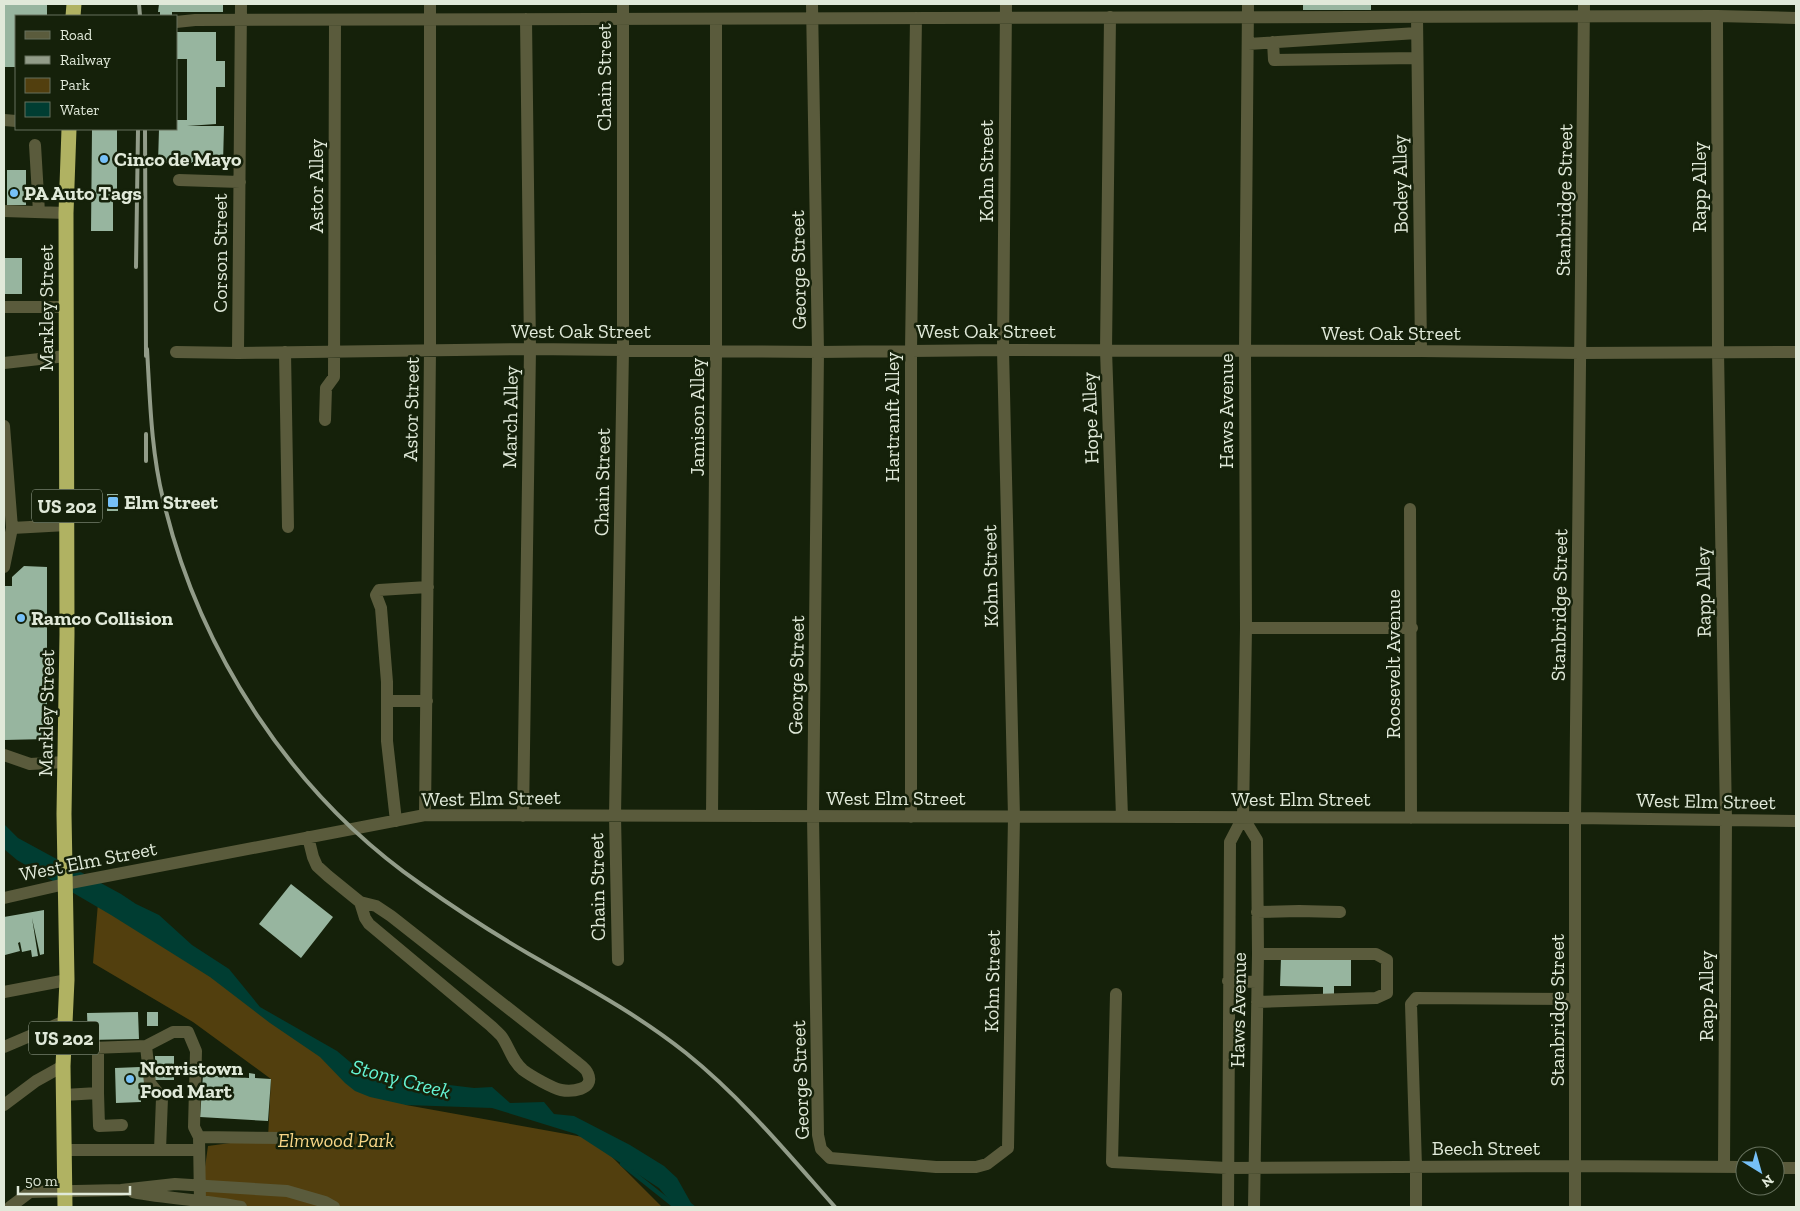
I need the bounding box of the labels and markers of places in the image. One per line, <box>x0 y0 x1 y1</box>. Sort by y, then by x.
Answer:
place label: Cinco de Mayo <box>114 147 242 171</box>
marker: Cinco de Mayo <box>98 153 110 165</box>
place label: PA Auto Tags <box>24 181 142 205</box>
marker: PA Auto Tags <box>8 187 20 199</box>
place label: Elm Street <box>124 490 219 514</box>
marker: Elm Street <box>106 495 120 509</box>
place label: Ramco Collision <box>31 606 173 630</box>
marker: Ramco Collision <box>15 612 27 624</box>
place label: Norristown Food Mart <box>140 1056 243 1103</box>
marker: Norristown Food Mart <box>124 1073 136 1085</box>

